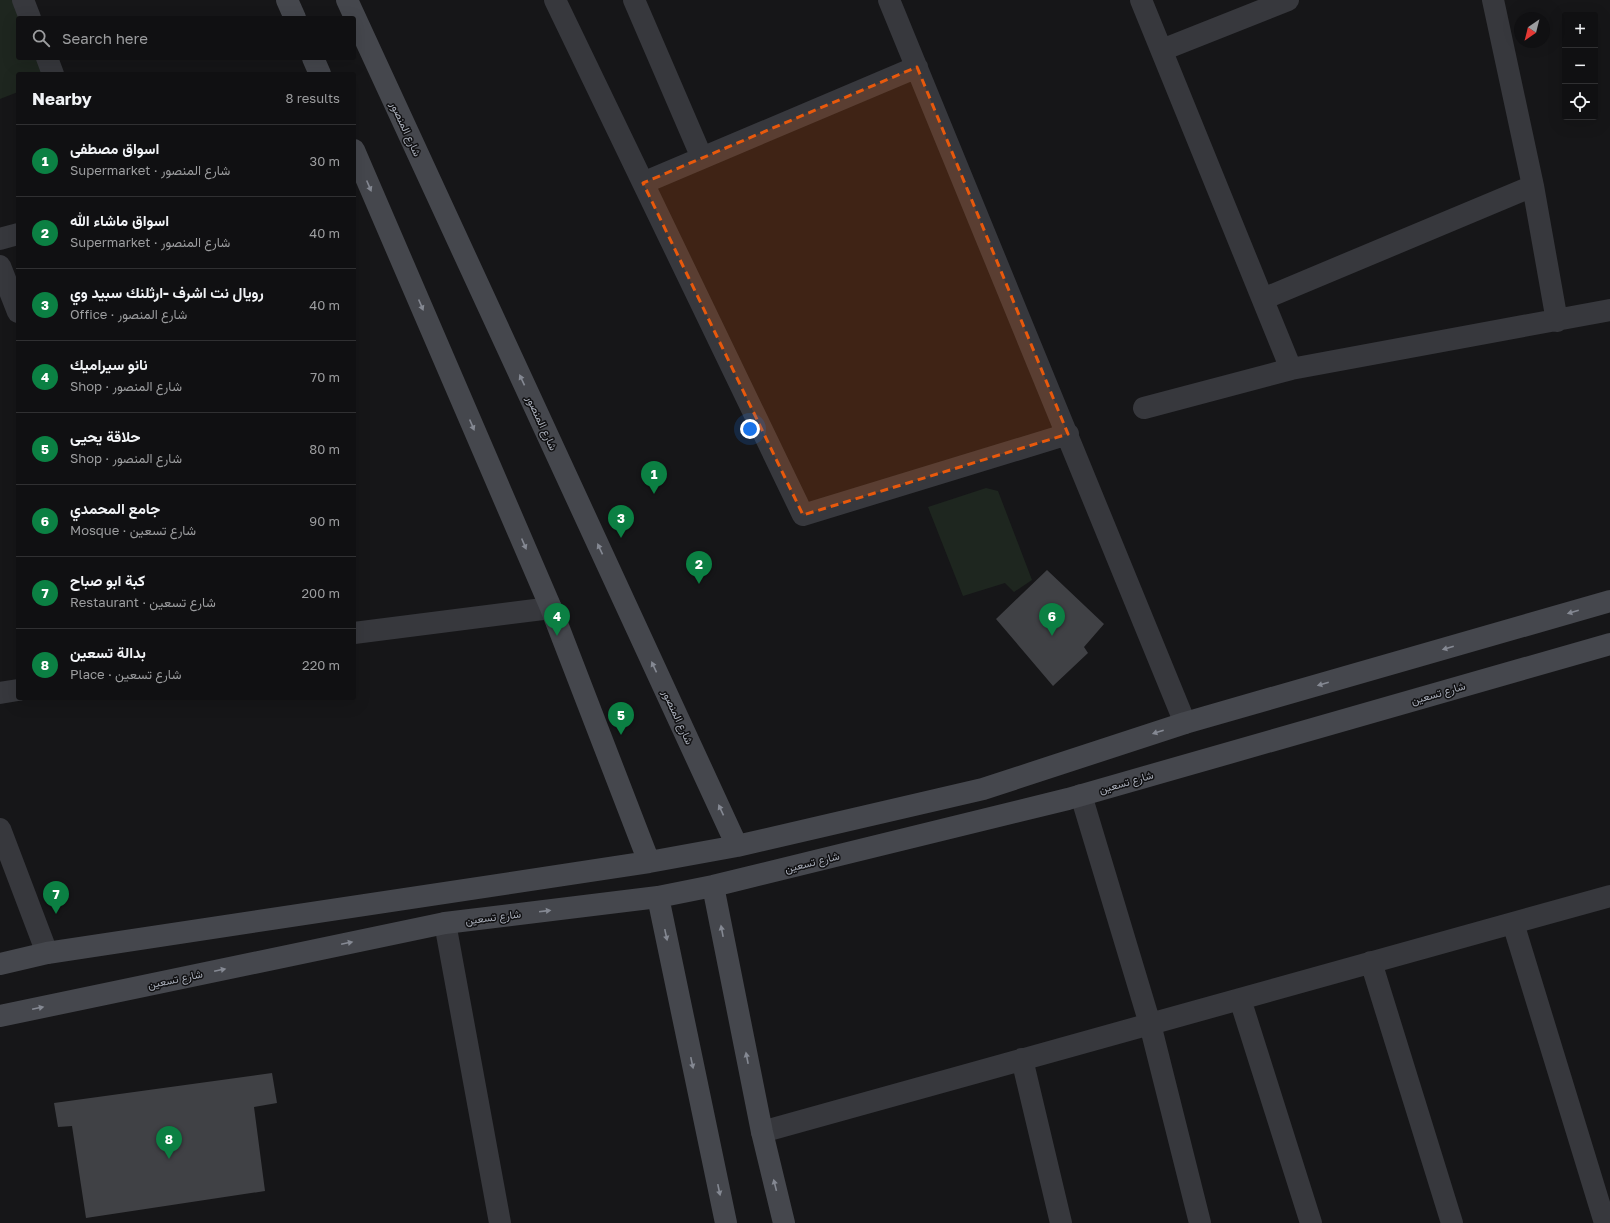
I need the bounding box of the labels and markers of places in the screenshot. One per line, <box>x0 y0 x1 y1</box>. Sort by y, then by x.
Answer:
pin: 1 <box>641 461 667 494</box>
pin: 3 <box>608 505 634 538</box>
pin: 2 <box>686 551 712 584</box>
pin: 4 <box>544 603 570 636</box>
pin: 6 <box>1039 603 1065 636</box>
pin: 5 <box>608 702 634 735</box>
pin: 7 <box>43 881 69 914</box>
pin: 8 <box>156 1126 182 1159</box>

